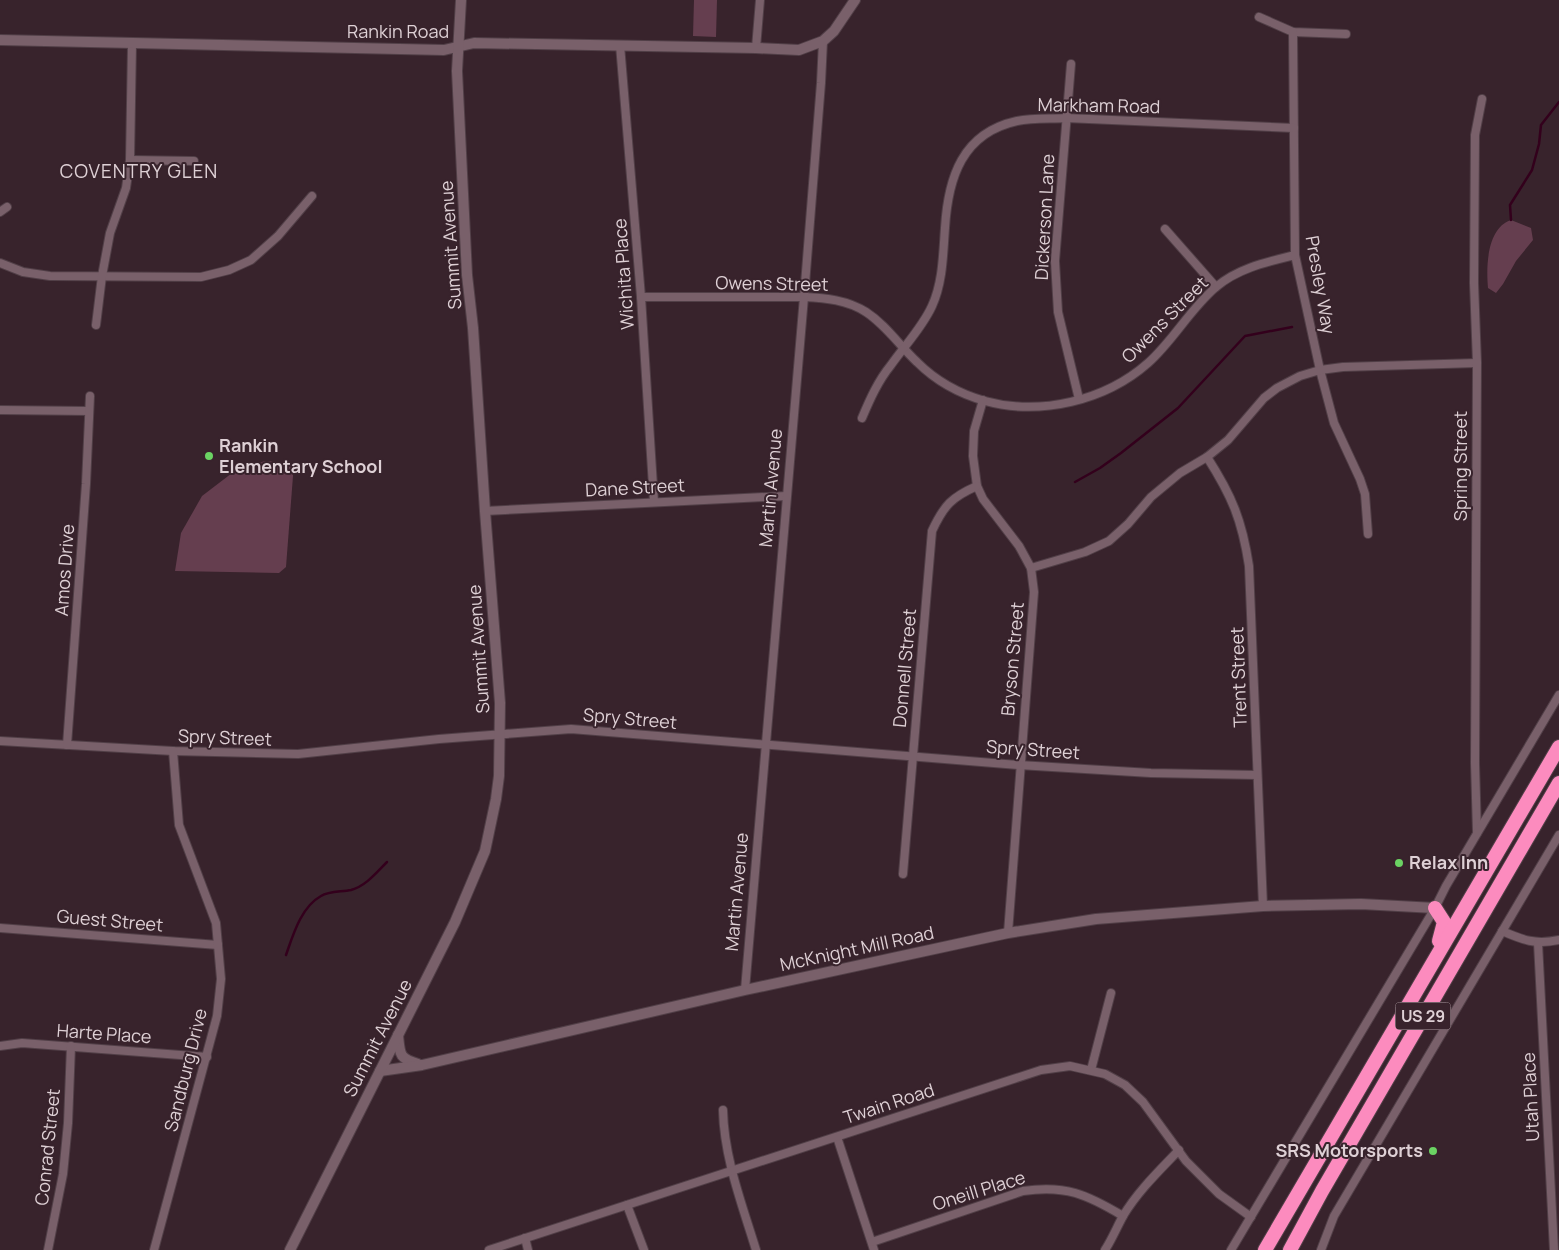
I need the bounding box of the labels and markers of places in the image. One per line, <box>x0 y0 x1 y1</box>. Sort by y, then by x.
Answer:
place label: Rankin Elementary School <box>219 433 382 478</box>
marker: Rankin Elementary School <box>203 450 215 462</box>
place label: Relax Inn <box>1409 850 1488 874</box>
marker: Relax Inn <box>1393 857 1405 869</box>
place label: SRS Motorsports <box>1275 1138 1423 1162</box>
marker: SRS Motorsports <box>1427 1145 1439 1157</box>

